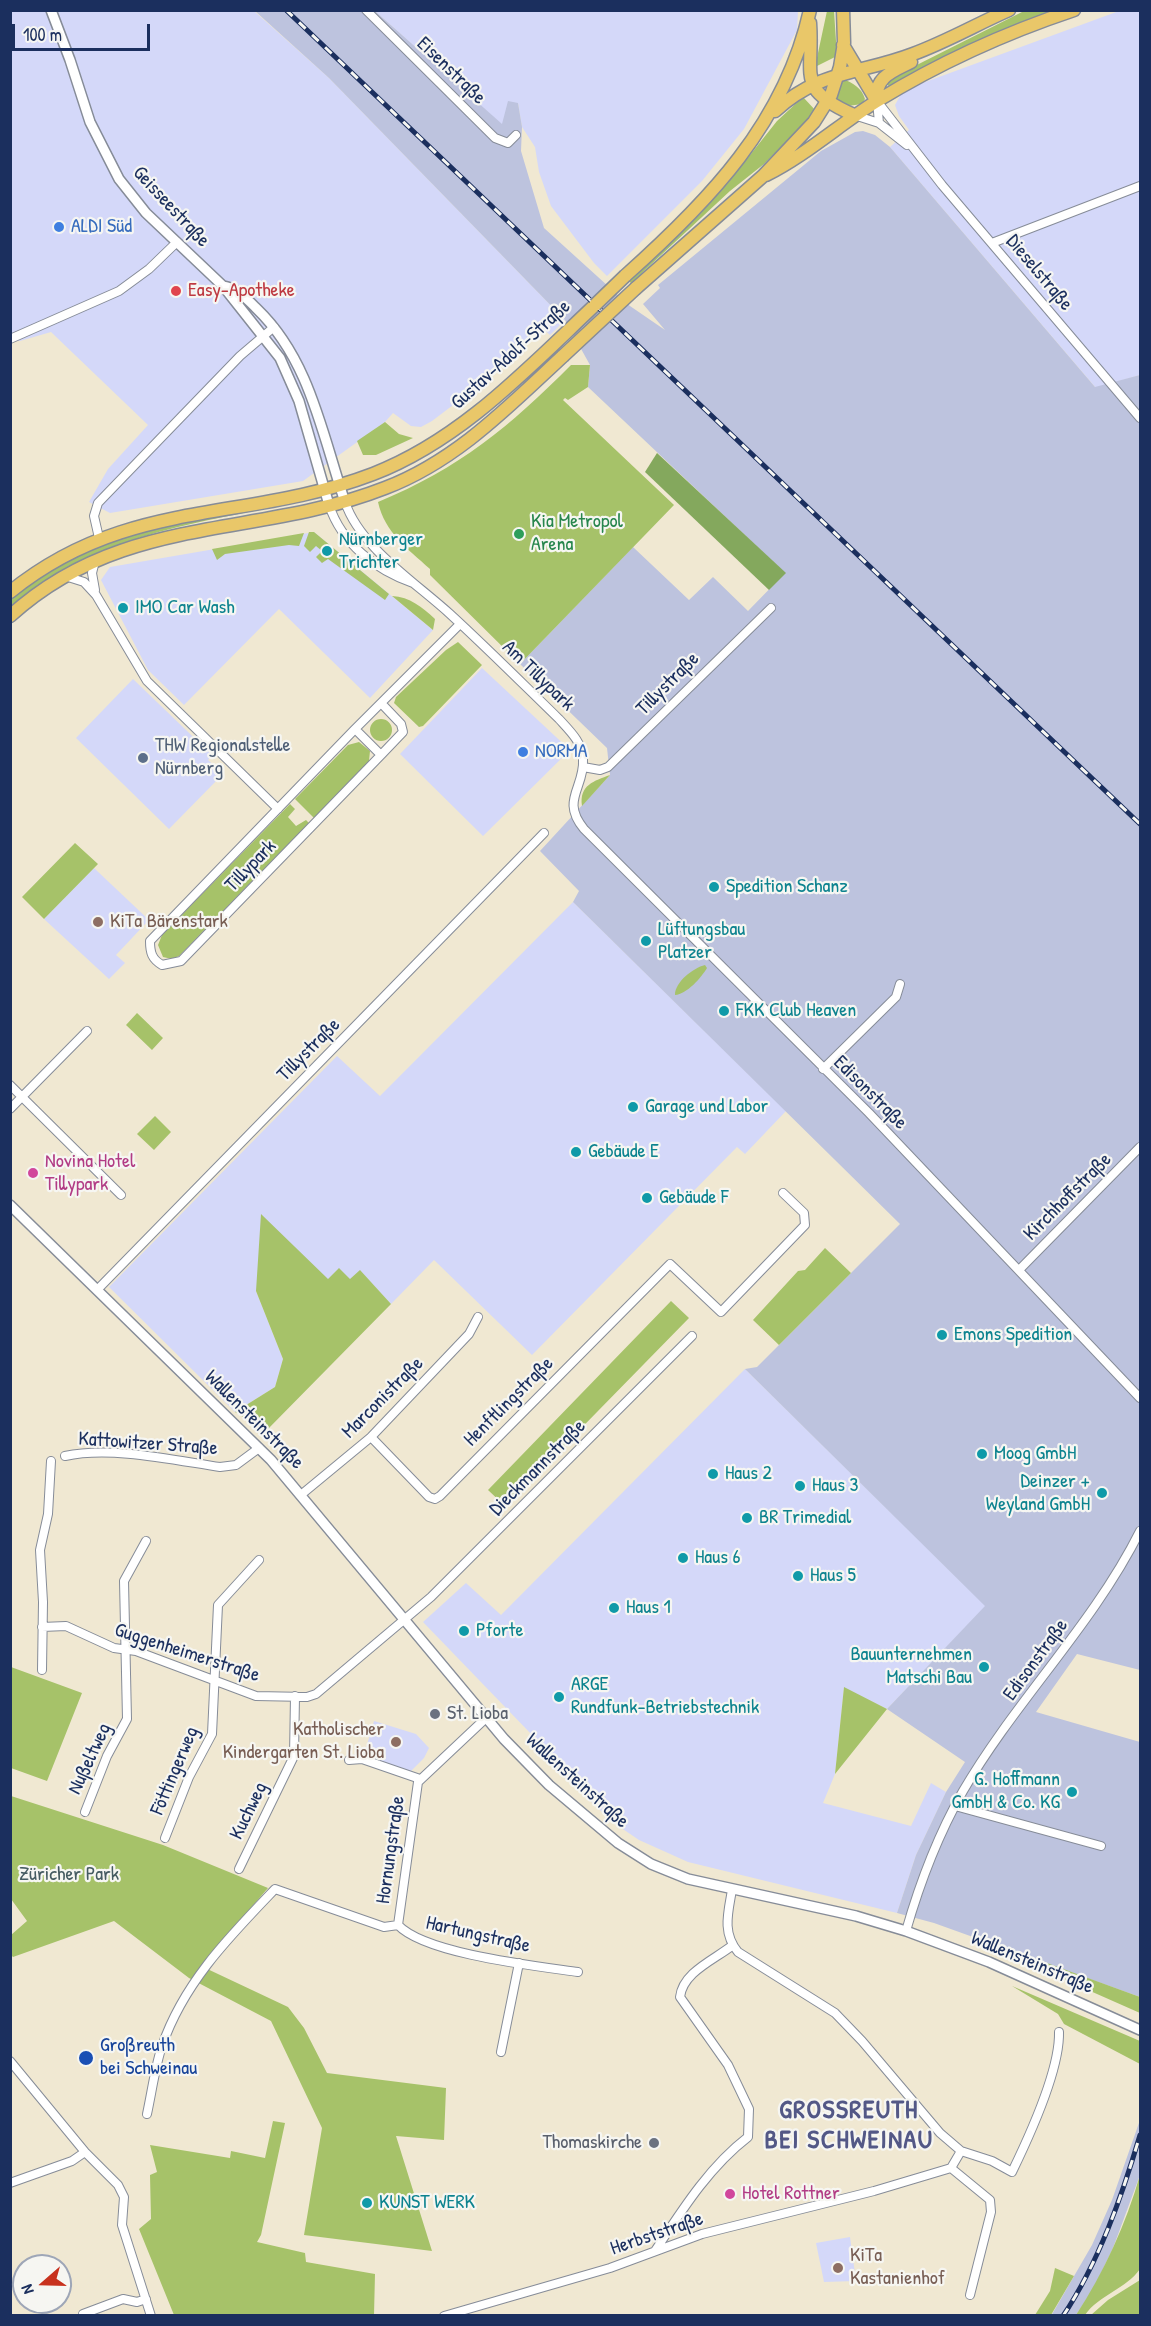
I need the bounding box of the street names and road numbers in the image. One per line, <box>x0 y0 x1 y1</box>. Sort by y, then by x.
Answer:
street label: Eisenstraße <box>411 32 491 110</box>
street label: Geisseestraße <box>127 162 215 252</box>
street label: Dieselstraße <box>1000 230 1078 316</box>
street label: Gustav-Adolf-Straße <box>446 295 576 415</box>
street label: Am Tillypark <box>497 636 579 716</box>
street label: Tillystraße <box>631 647 705 721</box>
street label: Tillypark <box>220 835 282 897</box>
street label: Tillystraße <box>272 1013 346 1087</box>
street label: Edisonstraße <box>828 1051 912 1135</box>
street label: Kirchhoffstraße <box>1019 1148 1117 1246</box>
street label: Marconistraße <box>337 1352 429 1444</box>
street label: Henftlingstraße <box>459 1352 559 1452</box>
street label: Wallensteinstraße <box>199 1365 309 1475</box>
street label: Dieckmannstraße <box>485 1415 591 1521</box>
street label: Kattowitzer Straße <box>77 1427 219 1461</box>
street label: Edisonstraße <box>998 1615 1074 1705</box>
street label: Guggenheimerstraße <box>111 1618 263 1688</box>
street label: Nußeltweg <box>63 1720 117 1798</box>
street label: Föttingerweg <box>146 1723 204 1819</box>
street label: Wallensteinstraße <box>520 1728 634 1834</box>
street label: Kuchweg <box>225 1778 273 1844</box>
street label: Hornungstraße <box>372 1794 410 1906</box>
street label: Hartungstraße <box>423 1911 533 1959</box>
street label: Wallensteinstraße <box>967 1926 1097 2000</box>
street label: Herbststraße <box>607 2207 707 2261</box>

